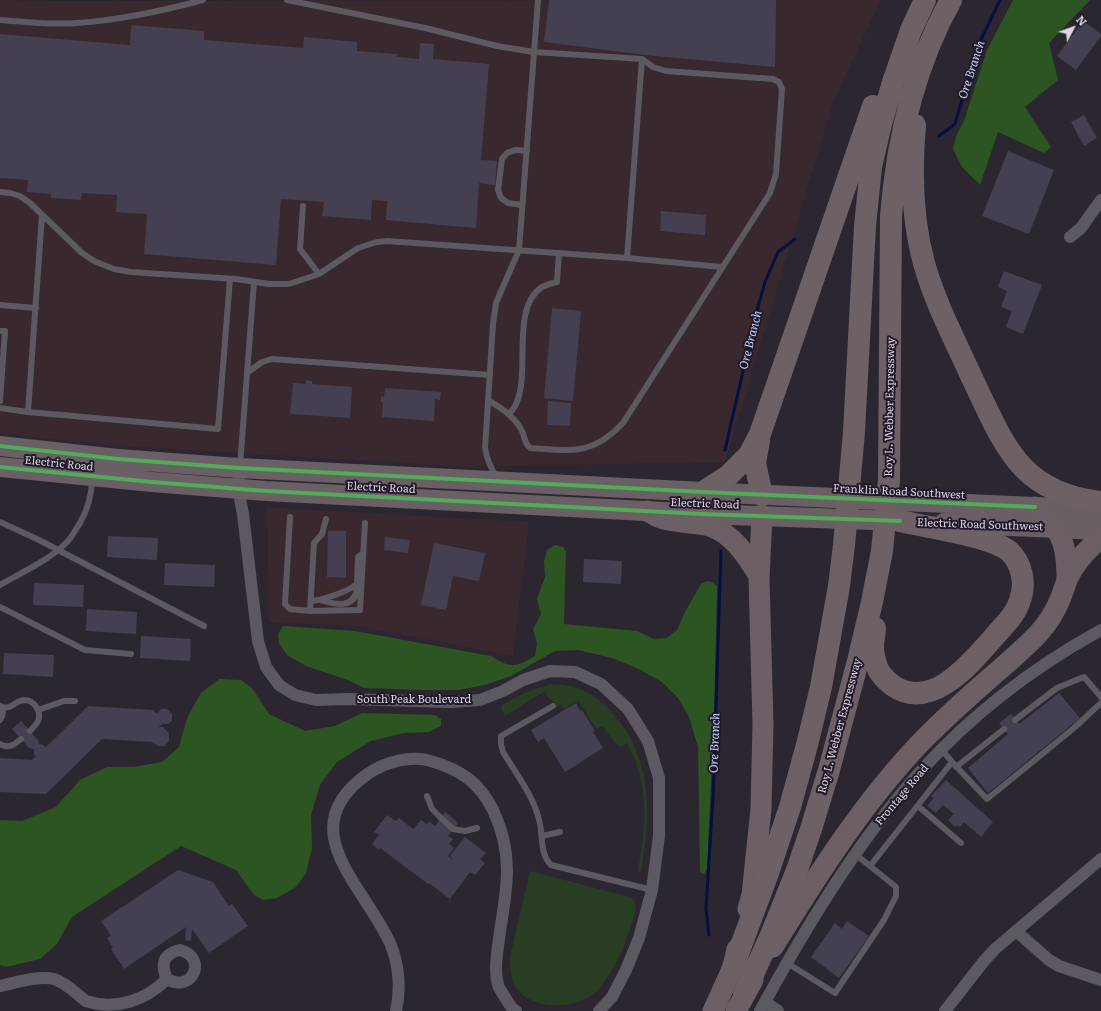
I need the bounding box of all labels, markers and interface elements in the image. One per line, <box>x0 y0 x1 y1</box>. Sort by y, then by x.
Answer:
north arrow <box>1053 8 1093 48</box>
text: N <box>1073 11 1091 29</box>
water label: Ore Branch <box>956 39 988 101</box>
water label: Ore Branch <box>737 309 765 371</box>
street label: Roy L. Webber Expressway <box>882 337 898 477</box>
street label: Electric Road <box>24 454 94 474</box>
street label: Electric Road <box>346 480 416 496</box>
street label: Franklin Road Southwest <box>833 482 965 502</box>
street label: Electric Road <box>670 496 740 512</box>
street label: Electric Road Southwest <box>917 516 1043 534</box>
street label: Roy L. Webber Expressway <box>816 657 864 795</box>
street label: South Peak Boulevard <box>357 693 471 707</box>
water label: Ore Branch <box>707 713 723 773</box>
street label: Frontage Road <box>873 762 931 828</box>

